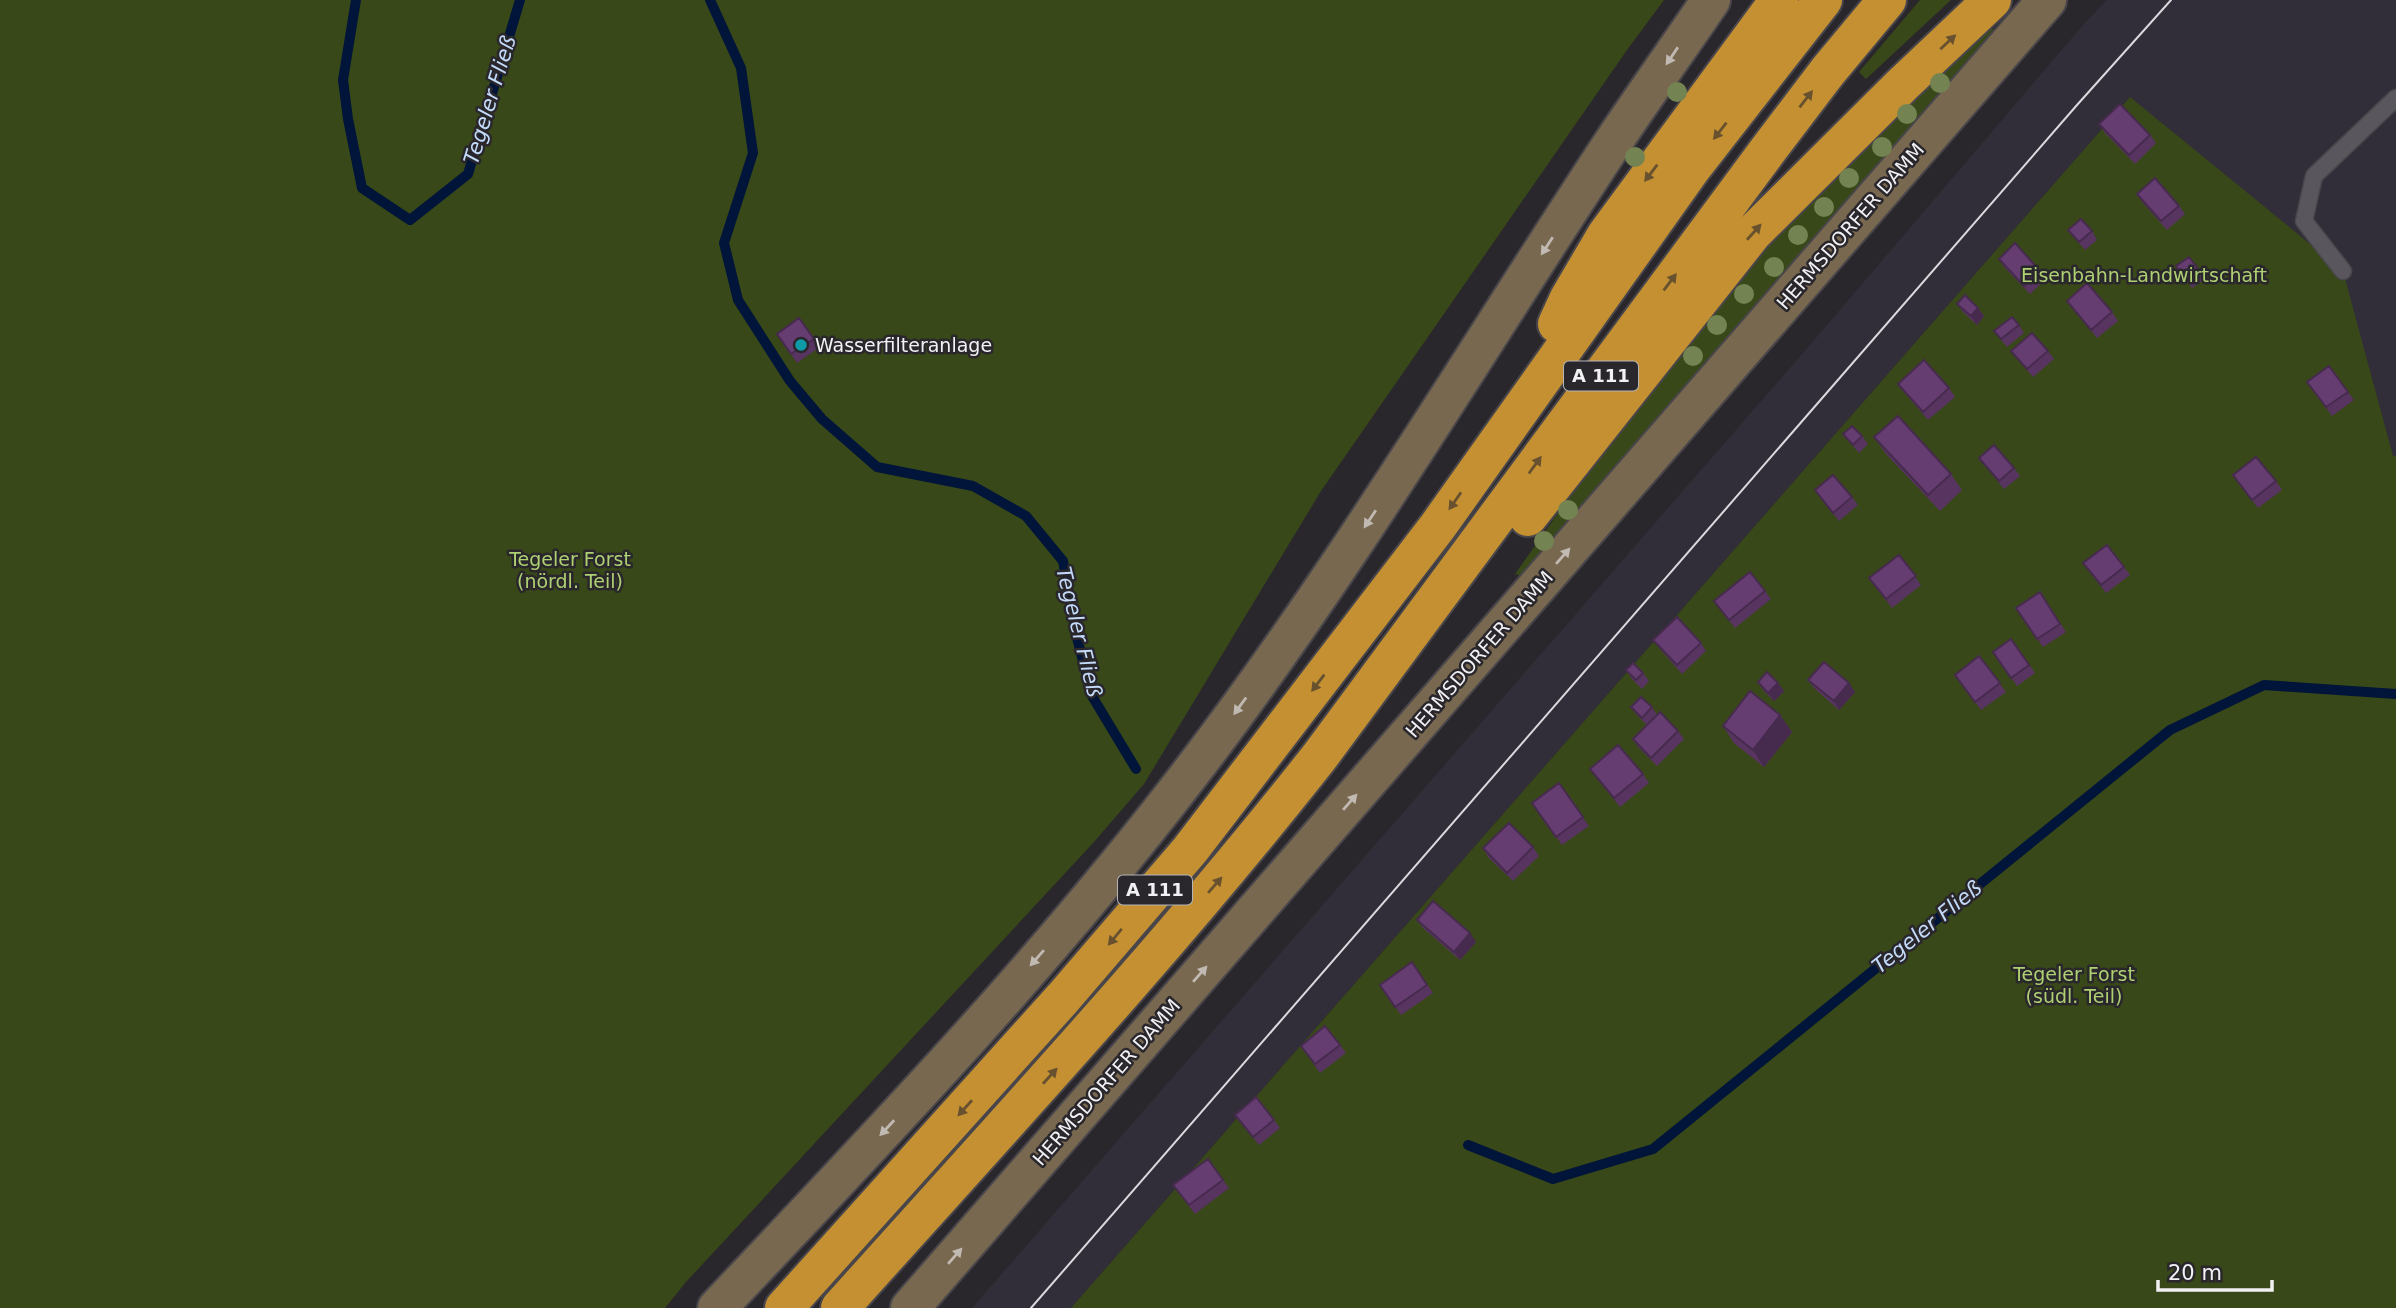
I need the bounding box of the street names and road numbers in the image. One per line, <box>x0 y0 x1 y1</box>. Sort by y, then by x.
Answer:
street label: HERMSDORFER DAMM <box>1772 138 1928 314</box>
road number: A 111 <box>1564 362 1638 390</box>
street label: HERMSDORFER DAMM <box>1401 566 1557 742</box>
road number: A 111 <box>1118 876 1192 904</box>
street label: HERMSDORFER DAMM <box>1028 994 1184 1170</box>

